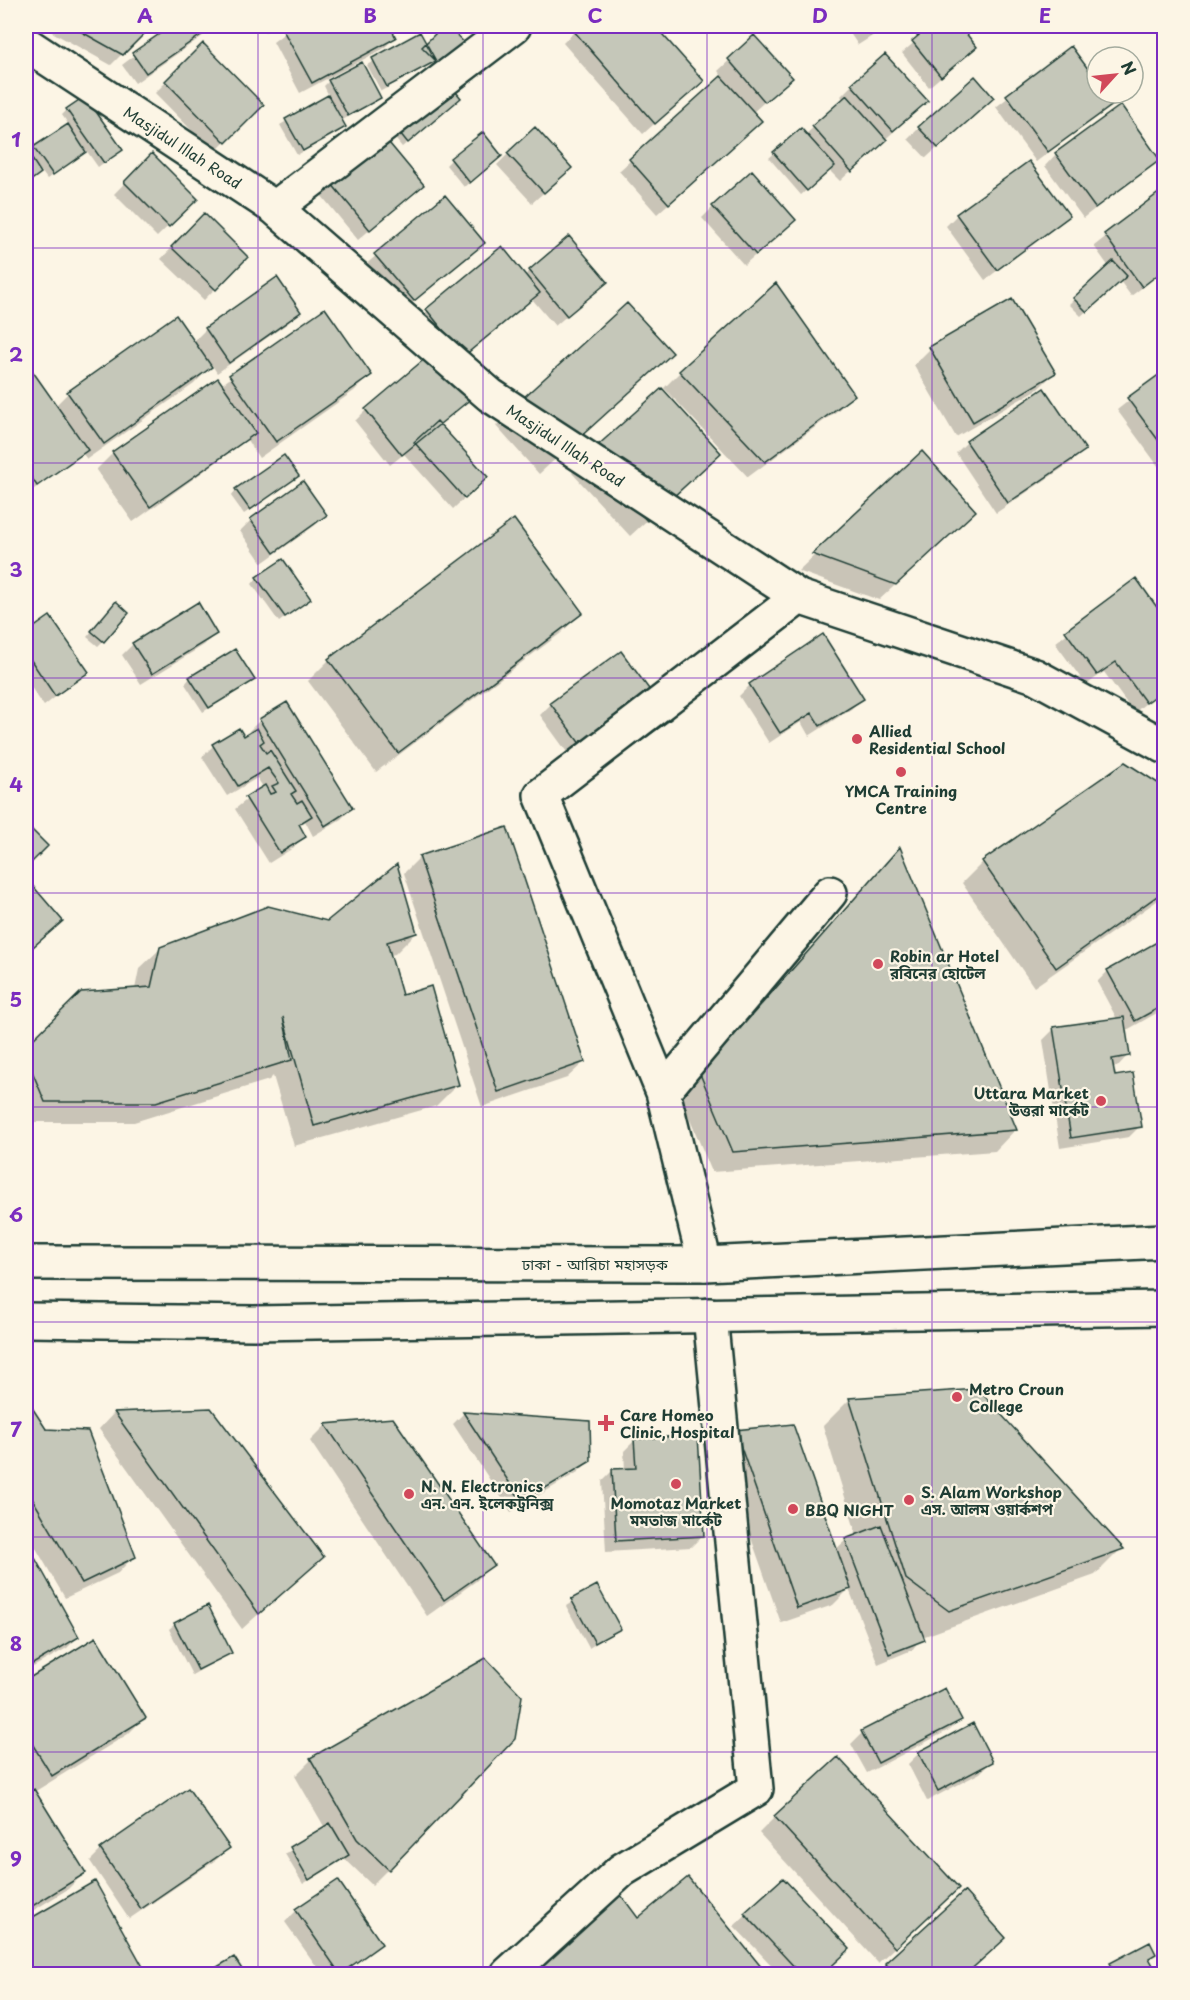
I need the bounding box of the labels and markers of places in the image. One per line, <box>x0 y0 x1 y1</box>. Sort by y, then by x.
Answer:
place label: Allied Residential School <box>868 719 1005 759</box>
marker: Allied Residential School <box>850 732 864 746</box>
marker: YMCA Training Centre <box>894 765 908 779</box>
place label: YMCA Training Centre <box>845 779 957 819</box>
place label: Robin ar Hotel রবিনের হোটেল <box>889 944 999 984</box>
marker: Robin ar Hotel রবিনের হোটেল <box>871 957 885 971</box>
place label: Uttara Market উত্তরা মার্কেট <box>973 1081 1090 1121</box>
marker: Uttara Market উত্তরা মার্কেট <box>1094 1094 1108 1108</box>
place label: Metro Croun College <box>969 1377 1064 1417</box>
marker: Metro Croun College <box>950 1390 964 1404</box>
place label: Care Homeo Clinic, Hospital <box>620 1403 735 1443</box>
marker: Care Homeo Clinic, Hospital <box>597 1414 615 1432</box>
place label: N. N. Electronics এন. এন. ইলেকট্রনিক্স <box>421 1474 554 1514</box>
marker: Momotaz Market মমতাজ মার্কেট <box>669 1477 683 1491</box>
place label: S. Alam Workshop এস. আলম ওয়ার্কশপ <box>921 1480 1062 1520</box>
marker: N. N. Electronics এন. এন. ইলেকট্রনিক্স <box>402 1487 416 1501</box>
place label: Momotaz Market মমতাজ মার্কেট <box>611 1491 741 1531</box>
marker: S. Alam Workshop এস. আলম ওয়ার্কশপ <box>902 1493 916 1507</box>
place label: BBQ NIGHT <box>805 1498 895 1521</box>
marker: BBQ NIGHT <box>786 1502 800 1516</box>

